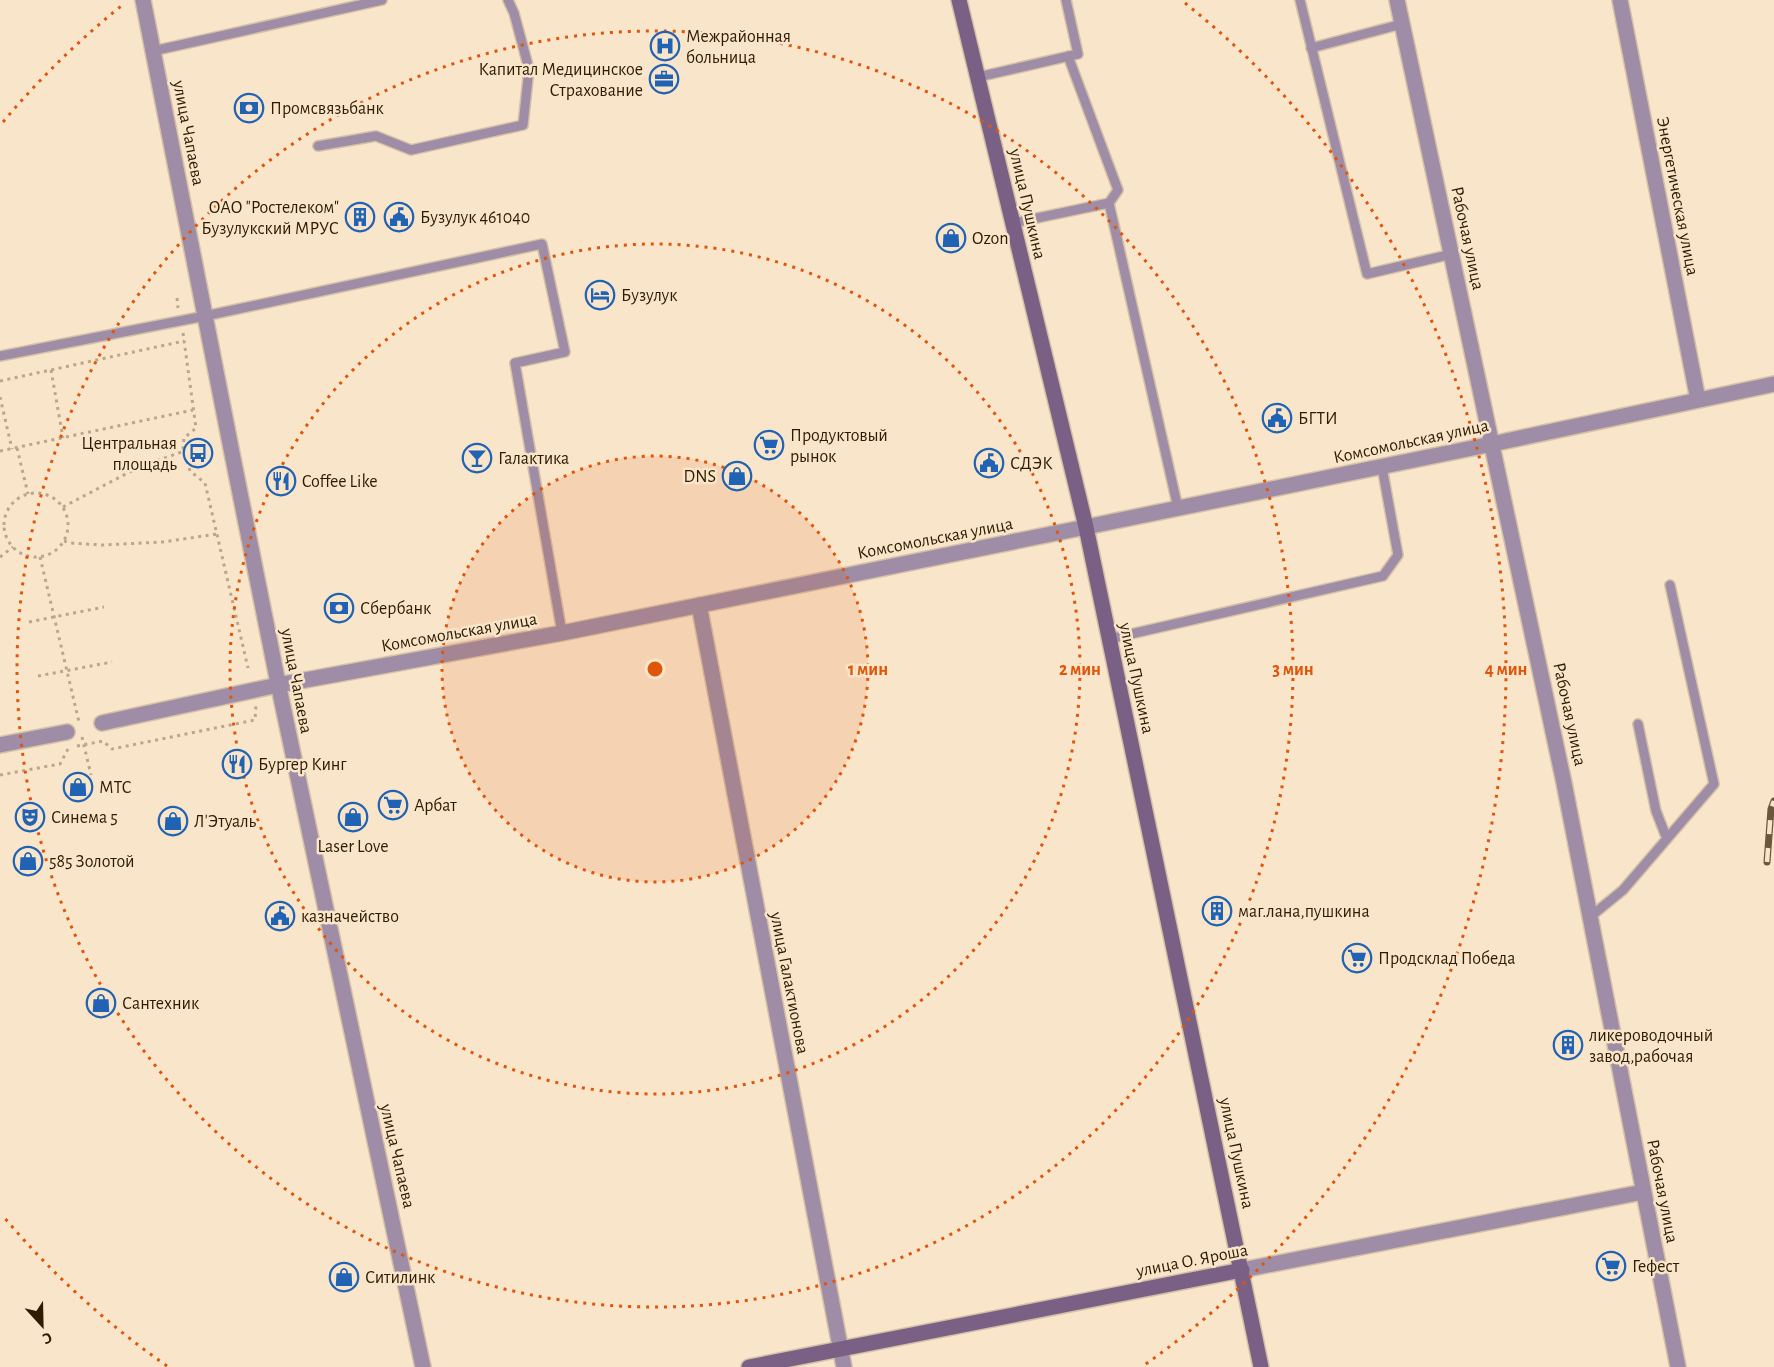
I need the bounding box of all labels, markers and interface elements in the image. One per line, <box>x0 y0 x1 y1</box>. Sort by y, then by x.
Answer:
place label: Межрайонная больница <box>686 28 791 67</box>
hospital icon: Межрайонная больница <box>649 30 681 62</box>
place label: Капитал Медицинское Страхование <box>479 61 643 100</box>
office icon: Капитал Медицинское Страхование <box>648 63 680 95</box>
street label: улица Чапаева <box>169 78 207 187</box>
bank icon: Промсвязьбанк <box>233 92 265 124</box>
place label: Промсвязьбанк <box>270 99 384 118</box>
street label: Энергетическая улица <box>1653 115 1701 277</box>
street label: улица Пушкина <box>1005 146 1048 261</box>
street label: Рабочая улица <box>1447 185 1488 292</box>
place label: ОАО "Ростелеком" Бузулукский МРУС <box>201 199 339 238</box>
building icon: ОАО "Ростелеком" Бузулукский МРУС <box>344 201 376 233</box>
public building icon: Бузулук 461040 <box>383 201 415 233</box>
place label: Бузулук 461040 <box>420 209 530 227</box>
shop icon: Ozon <box>935 222 967 254</box>
place label: Ozon <box>972 230 1009 248</box>
hotel icon: Бузулук <box>584 279 616 311</box>
place label: Бузулук <box>621 287 678 305</box>
public building icon: БГТИ <box>1261 402 1293 434</box>
place label: БГТИ <box>1298 410 1338 428</box>
street label: Комсомольская улица <box>1332 417 1490 467</box>
place label: Продуктовый рынок <box>790 427 888 466</box>
supermarket icon: Продуктовый рынок <box>753 429 785 461</box>
place label: Центральная площадь <box>81 435 177 474</box>
bus stop icon: Центральная площадь <box>182 437 214 469</box>
bar icon: Галактика <box>461 442 493 474</box>
public building icon: СДЭК <box>973 447 1005 479</box>
place label: Галактика <box>498 450 569 468</box>
place label: СДЭК <box>1010 455 1053 473</box>
shop icon: DNS <box>721 460 753 492</box>
restaurant icon: Coffee Like <box>265 465 297 497</box>
place label: DNS <box>684 468 716 486</box>
place label: Coffee Like <box>302 473 378 491</box>
street label: Комсомольская улица <box>856 515 1015 563</box>
bank icon: Сбербанк <box>323 592 355 624</box>
place label: Сбербанк <box>360 599 432 618</box>
street label: Комсомольская улица <box>380 610 539 656</box>
street label: улица Пушкина <box>1115 620 1157 735</box>
street label: улица Чапаева <box>277 626 315 735</box>
centre of rings <box>645 659 665 679</box>
text: 1 мин <box>848 661 888 679</box>
text: 2 мин <box>1059 661 1101 679</box>
text: 3 мин <box>1272 661 1314 679</box>
text: 4 мин <box>1485 661 1527 679</box>
street label: Рабочая улица <box>1549 661 1590 768</box>
restaurant icon: Бургер Кинг <box>221 748 253 780</box>
place label: Бургер Кинг <box>258 756 347 774</box>
shop icon: МТС <box>62 771 94 803</box>
place label: МТС <box>99 779 132 797</box>
supermarket icon: Арбат <box>377 789 409 821</box>
place label: Арбат <box>414 796 457 815</box>
theatre icon: Синема 5 <box>14 801 46 833</box>
shop icon: Laser Love <box>337 801 369 833</box>
shop icon: Л'Этуаль <box>157 805 189 837</box>
place label: Синема 5 <box>51 809 118 827</box>
place label: Л'Этуаль <box>194 813 257 831</box>
place label: Laser Love <box>317 838 389 856</box>
shop icon: 585 Золотой <box>12 845 44 877</box>
place label: 585 Золотой <box>49 853 135 871</box>
building icon: маг.лана,пушкина <box>1201 895 1233 927</box>
public building icon: казначейство <box>264 900 296 932</box>
place label: маг.лана,пушкина <box>1238 903 1370 921</box>
place label: казначейство <box>301 908 399 926</box>
street label: улица Галактионова <box>766 910 812 1056</box>
supermarket icon: Продсклад Победа <box>1341 942 1373 974</box>
place label: Продсклад Победа <box>1378 949 1516 968</box>
shop icon: Сантехник <box>85 987 117 1019</box>
place label: Сантехник <box>122 995 200 1013</box>
place label: ликероводочный завод,рабочая <box>1589 1027 1713 1066</box>
building icon: ликероводочный завод,рабочая <box>1552 1029 1584 1061</box>
street label: улица Пушкина <box>1215 1095 1257 1210</box>
street label: улица Чапаева <box>376 1101 418 1210</box>
street label: Рабочая улица <box>1643 1138 1682 1245</box>
street label: улица О. Яроша <box>1134 1241 1249 1281</box>
supermarket icon: Гефест <box>1595 1250 1627 1282</box>
place label: Гефест <box>1632 1258 1680 1276</box>
shop icon: Ситилинк <box>328 1261 360 1293</box>
place label: Ситилинк <box>365 1269 436 1287</box>
north arrow <box>12 1295 72 1355</box>
text: С <box>40 1329 54 1347</box>

